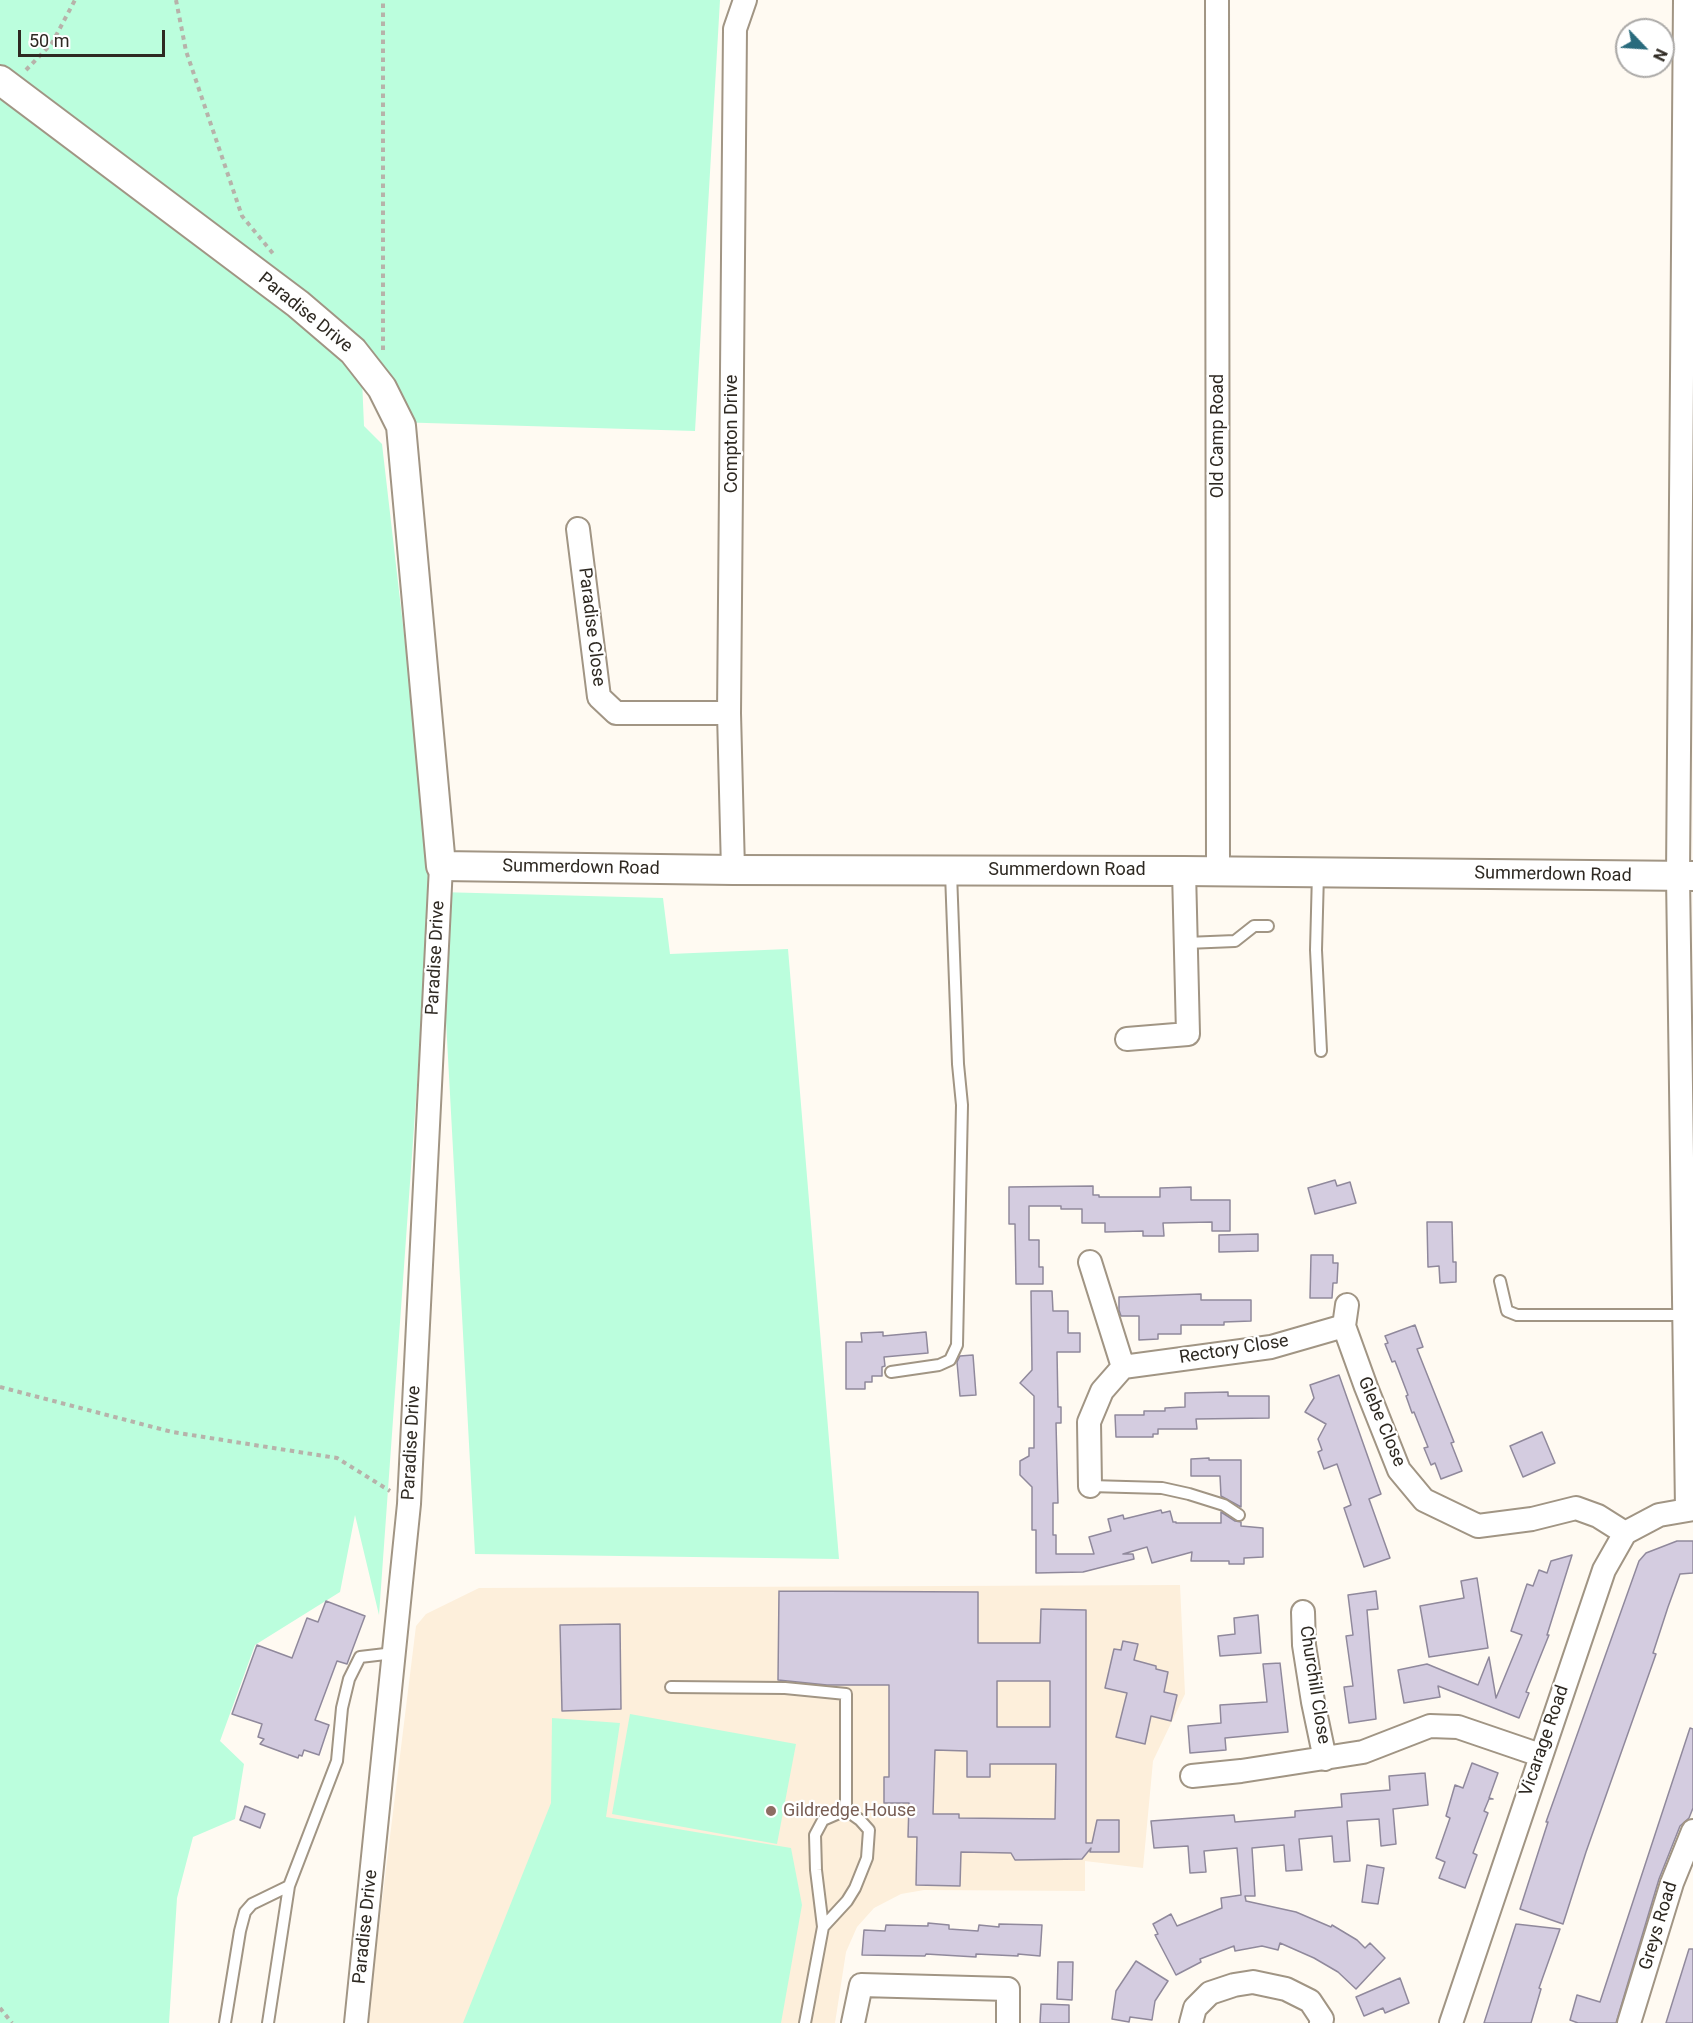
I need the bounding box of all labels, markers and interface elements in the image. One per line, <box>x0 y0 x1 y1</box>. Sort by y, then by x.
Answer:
scale bar <box>21 18 168 56</box>
north arrow <box>1615 18 1675 78</box>
text: 50 m <box>29 30 69 51</box>
text: N <box>1649 46 1671 64</box>
street label: Paradise Drive <box>254 268 356 358</box>
street label: Old Camp Road <box>1207 374 1229 498</box>
street label: Compton Drive <box>721 375 743 493</box>
street label: Paradise Close <box>573 566 609 688</box>
street label: Summerdown Road <box>502 856 660 880</box>
street label: Summerdown Road <box>988 859 1146 881</box>
street label: Summerdown Road <box>1474 863 1632 887</box>
street label: Paradise Drive <box>422 900 450 1016</box>
street label: Rectory Close <box>1178 1331 1290 1369</box>
street label: Glebe Close <box>1352 1374 1410 1470</box>
street label: Paradise Drive <box>398 1385 426 1501</box>
street label: Churchill Close <box>1294 1624 1334 1746</box>
street label: Vicarage Road <box>1516 1683 1574 1799</box>
place label: Gildredge House <box>783 1800 916 1822</box>
marker: Gildredge House <box>764 1804 778 1818</box>
street label: Paradise Drive <box>349 1869 383 1985</box>
street label: Greys Road <box>1635 1879 1683 1973</box>

